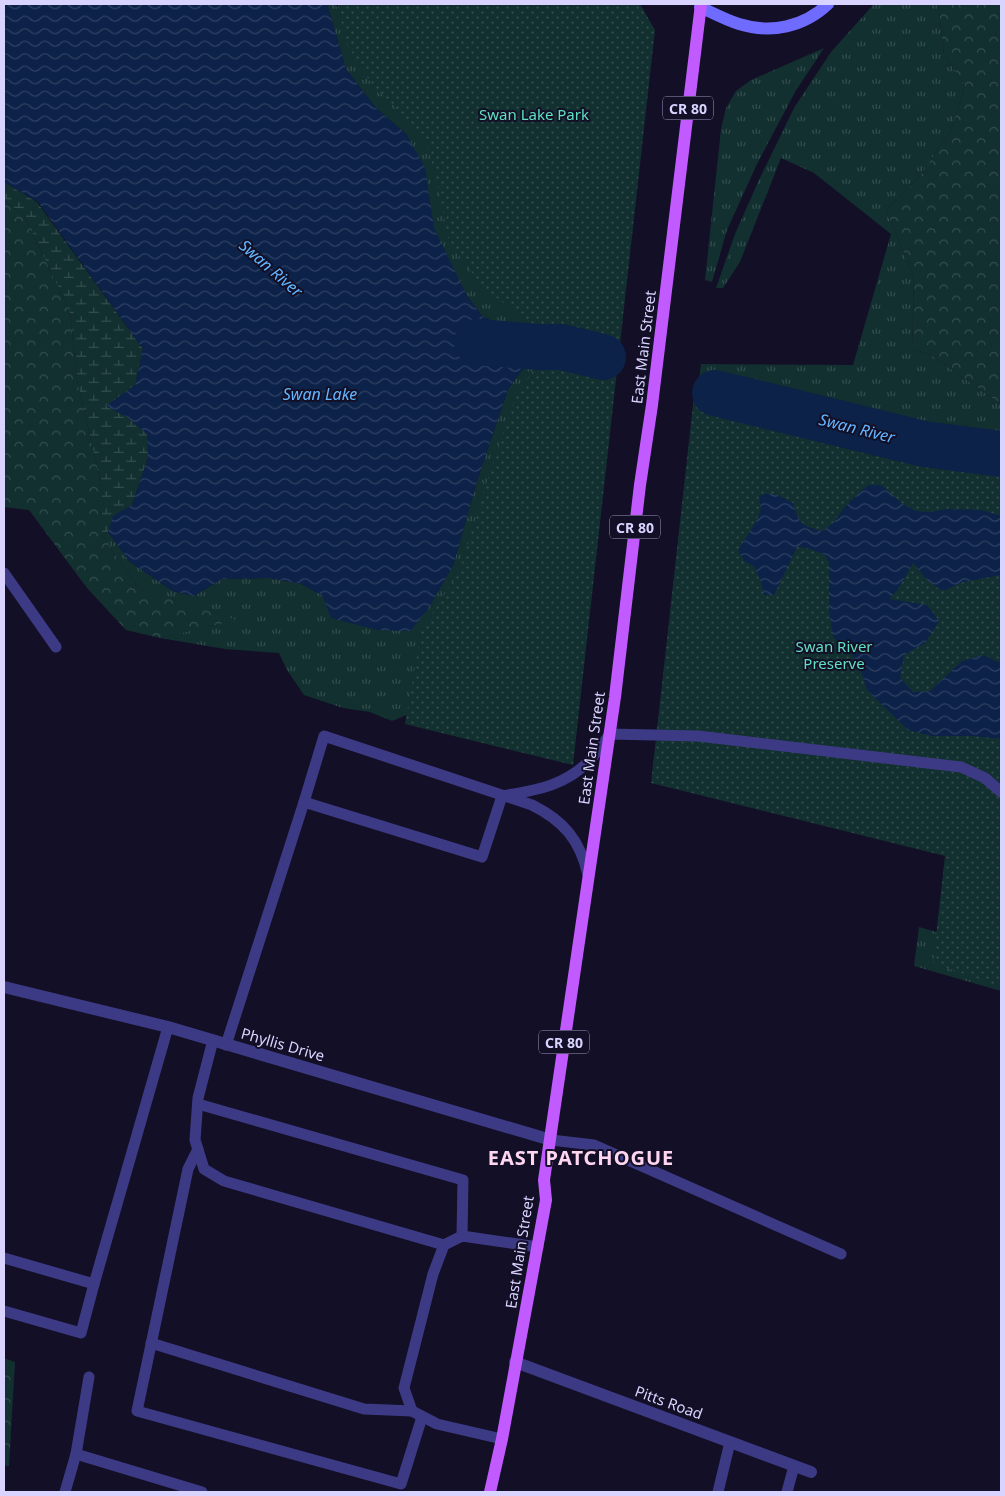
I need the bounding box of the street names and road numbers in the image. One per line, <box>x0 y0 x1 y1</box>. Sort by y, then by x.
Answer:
road number: CR 80 <box>663 96 713 120</box>
street label: East Main Street <box>626 289 660 405</box>
road number: CR 80 <box>610 516 660 538</box>
street label: East Main Street <box>573 689 609 806</box>
street label: Phyllis Drive <box>239 1023 327 1065</box>
road number: CR 80 <box>539 1030 589 1054</box>
street label: East Main Street <box>500 1193 538 1310</box>
street label: Pitts Road <box>632 1380 706 1424</box>

